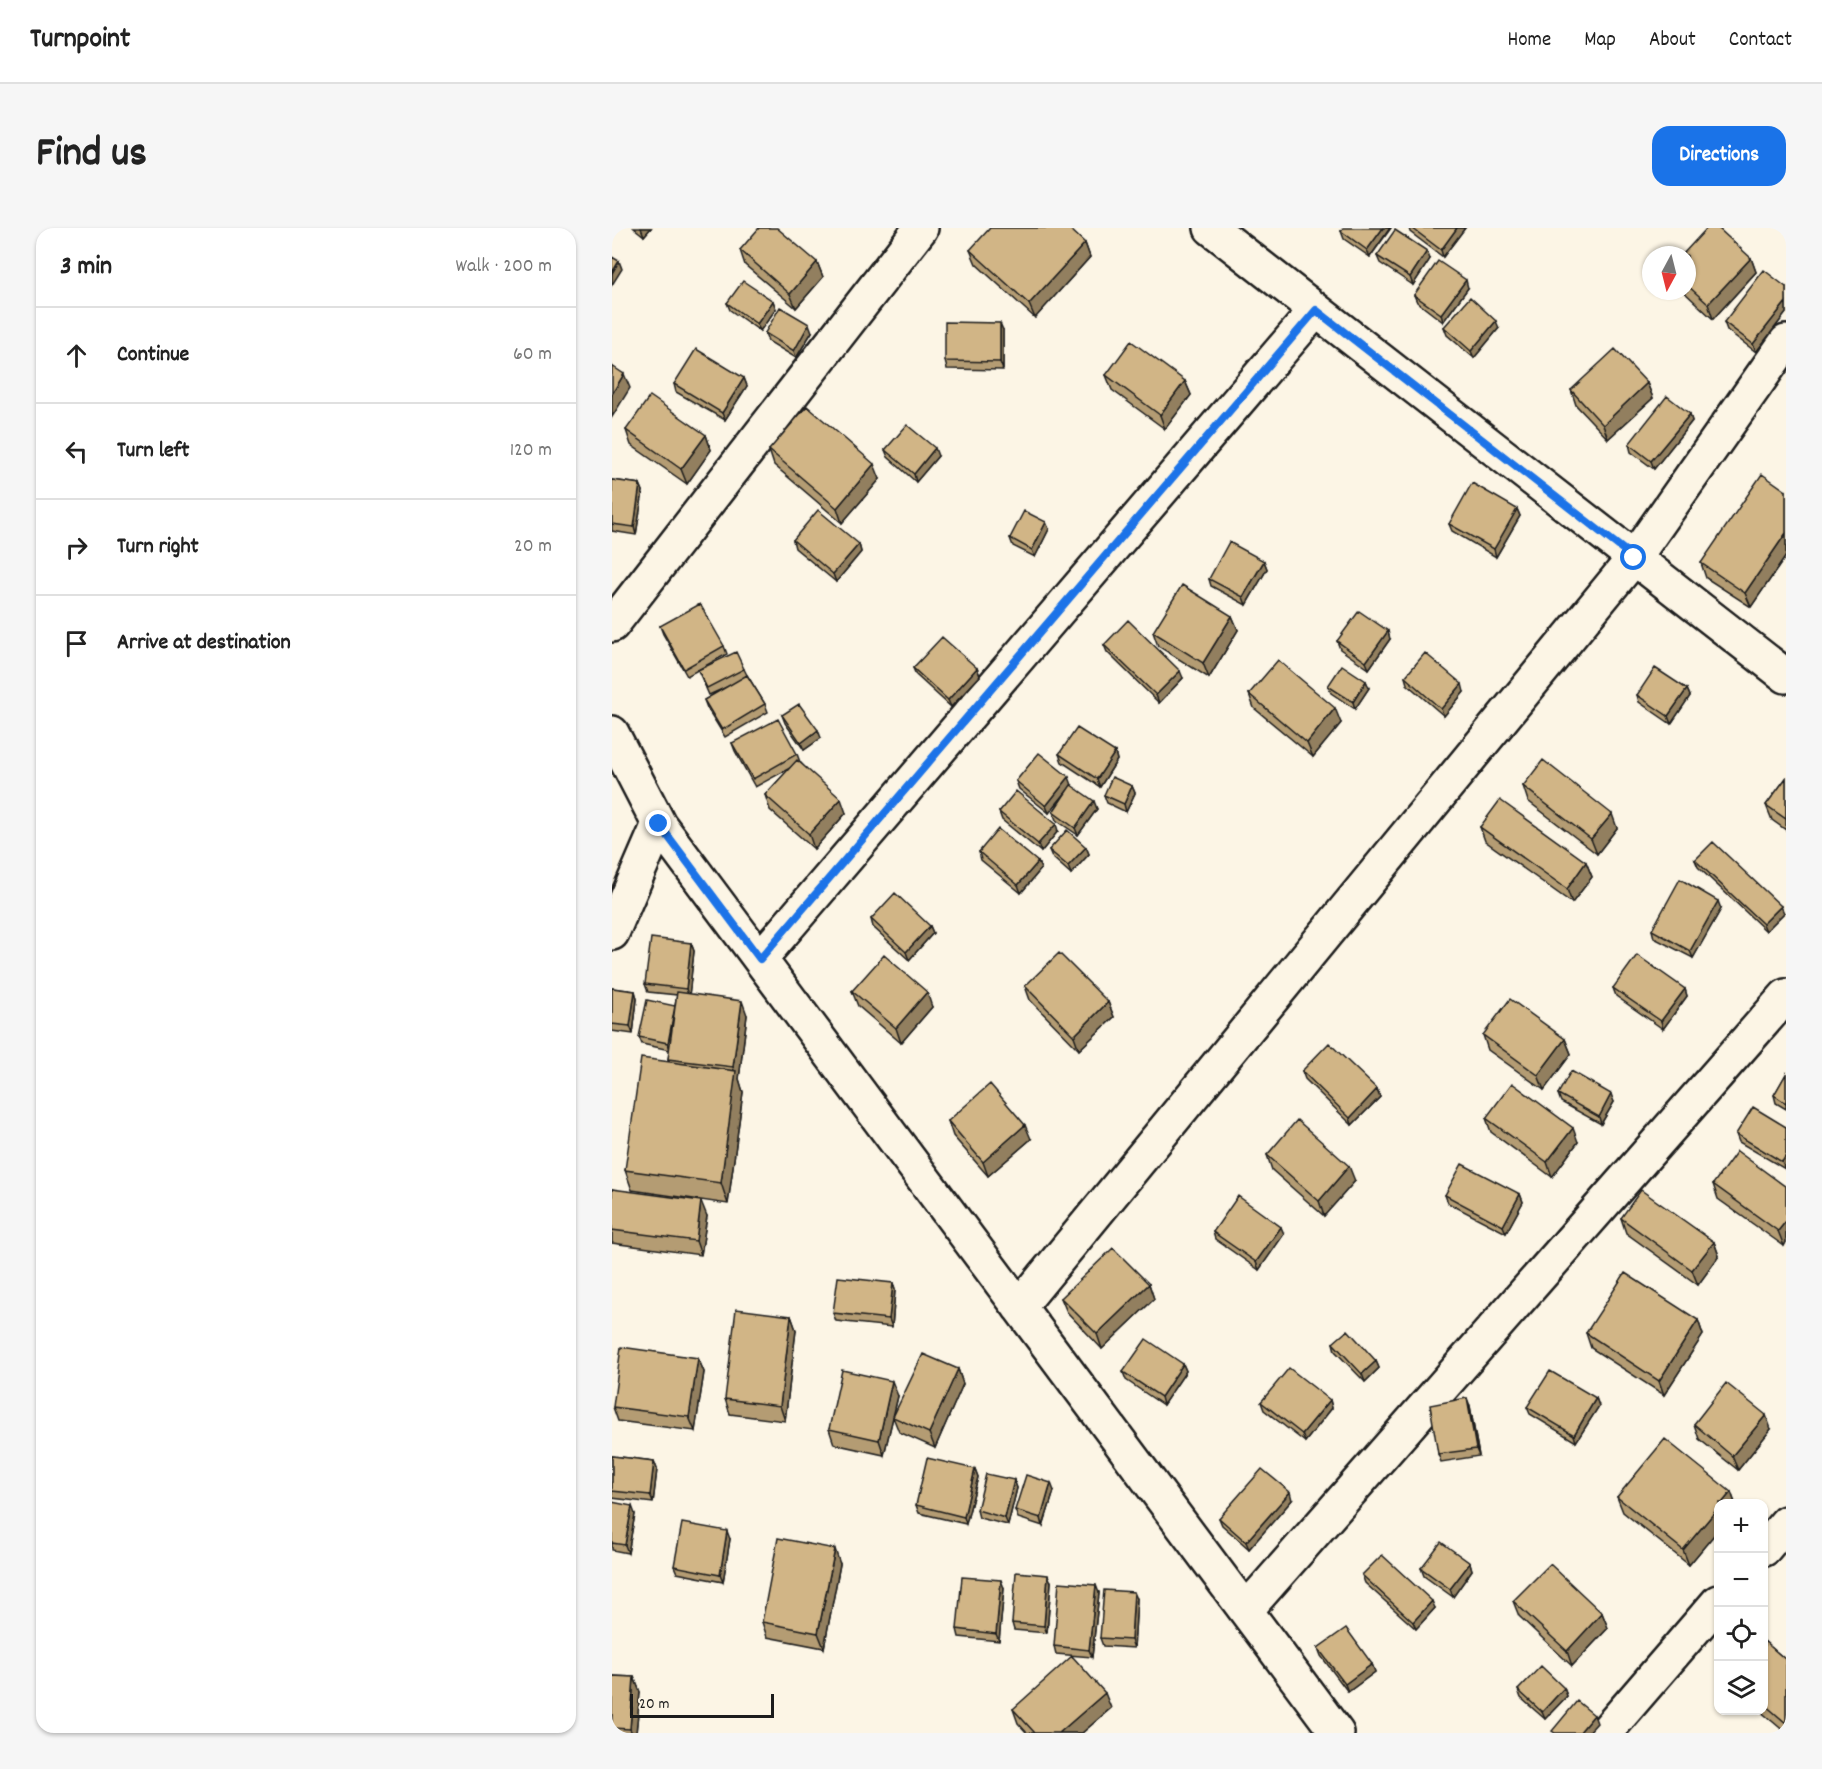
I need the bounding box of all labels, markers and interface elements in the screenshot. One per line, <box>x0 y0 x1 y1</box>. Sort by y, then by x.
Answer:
text: Turnpoint <box>30 21 130 61</box>
text: Home <box>1507 26 1551 56</box>
text: Map <box>1584 26 1616 56</box>
text: About <box>1649 26 1696 56</box>
text: Contact <box>1729 26 1792 56</box>
text: Find us <box>36 126 147 186</box>
button: Directions <box>1652 126 1786 186</box>
north arrow <box>1642 246 1696 300</box>
text: 3 min <box>60 249 112 286</box>
text: Walk · 200 m <box>456 253 552 281</box>
icon: ahead <box>60 339 93 372</box>
text: Continue <box>117 340 189 371</box>
text: 60 m <box>513 341 552 369</box>
icon: left <box>60 435 93 468</box>
text: Turn left <box>117 436 189 467</box>
text: 120 m <box>510 437 552 465</box>
icon: right <box>60 531 93 564</box>
text: Turn right <box>117 532 199 563</box>
text: 20 m <box>514 533 552 561</box>
route start <box>1620 544 1646 570</box>
icon: arrive <box>60 627 93 660</box>
text: Arrive at destination <box>117 628 291 659</box>
route end <box>645 810 671 836</box>
map controls <box>1714 1499 1768 1715</box>
button: + <box>1714 1499 1768 1553</box>
button: − <box>1714 1553 1768 1607</box>
button: locate <box>1714 1607 1768 1661</box>
button: layers <box>1714 1661 1768 1715</box>
scale bar <box>630 1691 774 1718</box>
text: 20 m <box>639 1693 669 1716</box>

